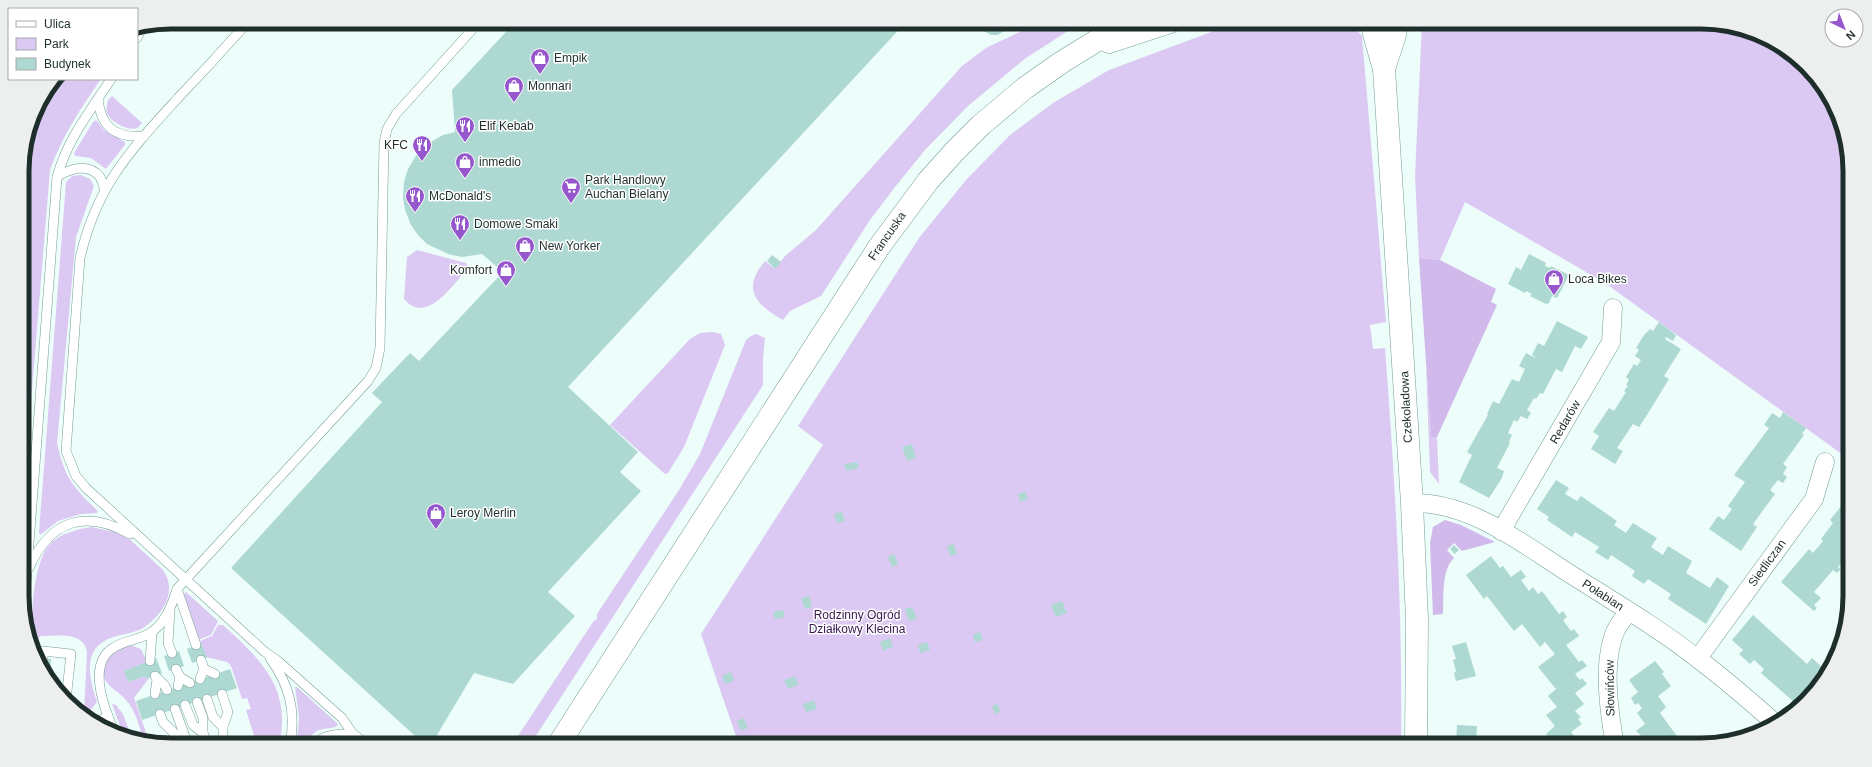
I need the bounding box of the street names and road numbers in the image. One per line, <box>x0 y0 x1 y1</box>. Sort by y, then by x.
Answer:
street label: Francuska <box>865 209 909 263</box>
street label: Czekoladowa <box>1397 370 1415 443</box>
street label: Redarów <box>1547 397 1583 446</box>
street label: Siedliczan <box>1745 537 1789 589</box>
street label: Połabian <box>1580 576 1626 614</box>
street label: Słowińców <box>1603 659 1617 716</box>

